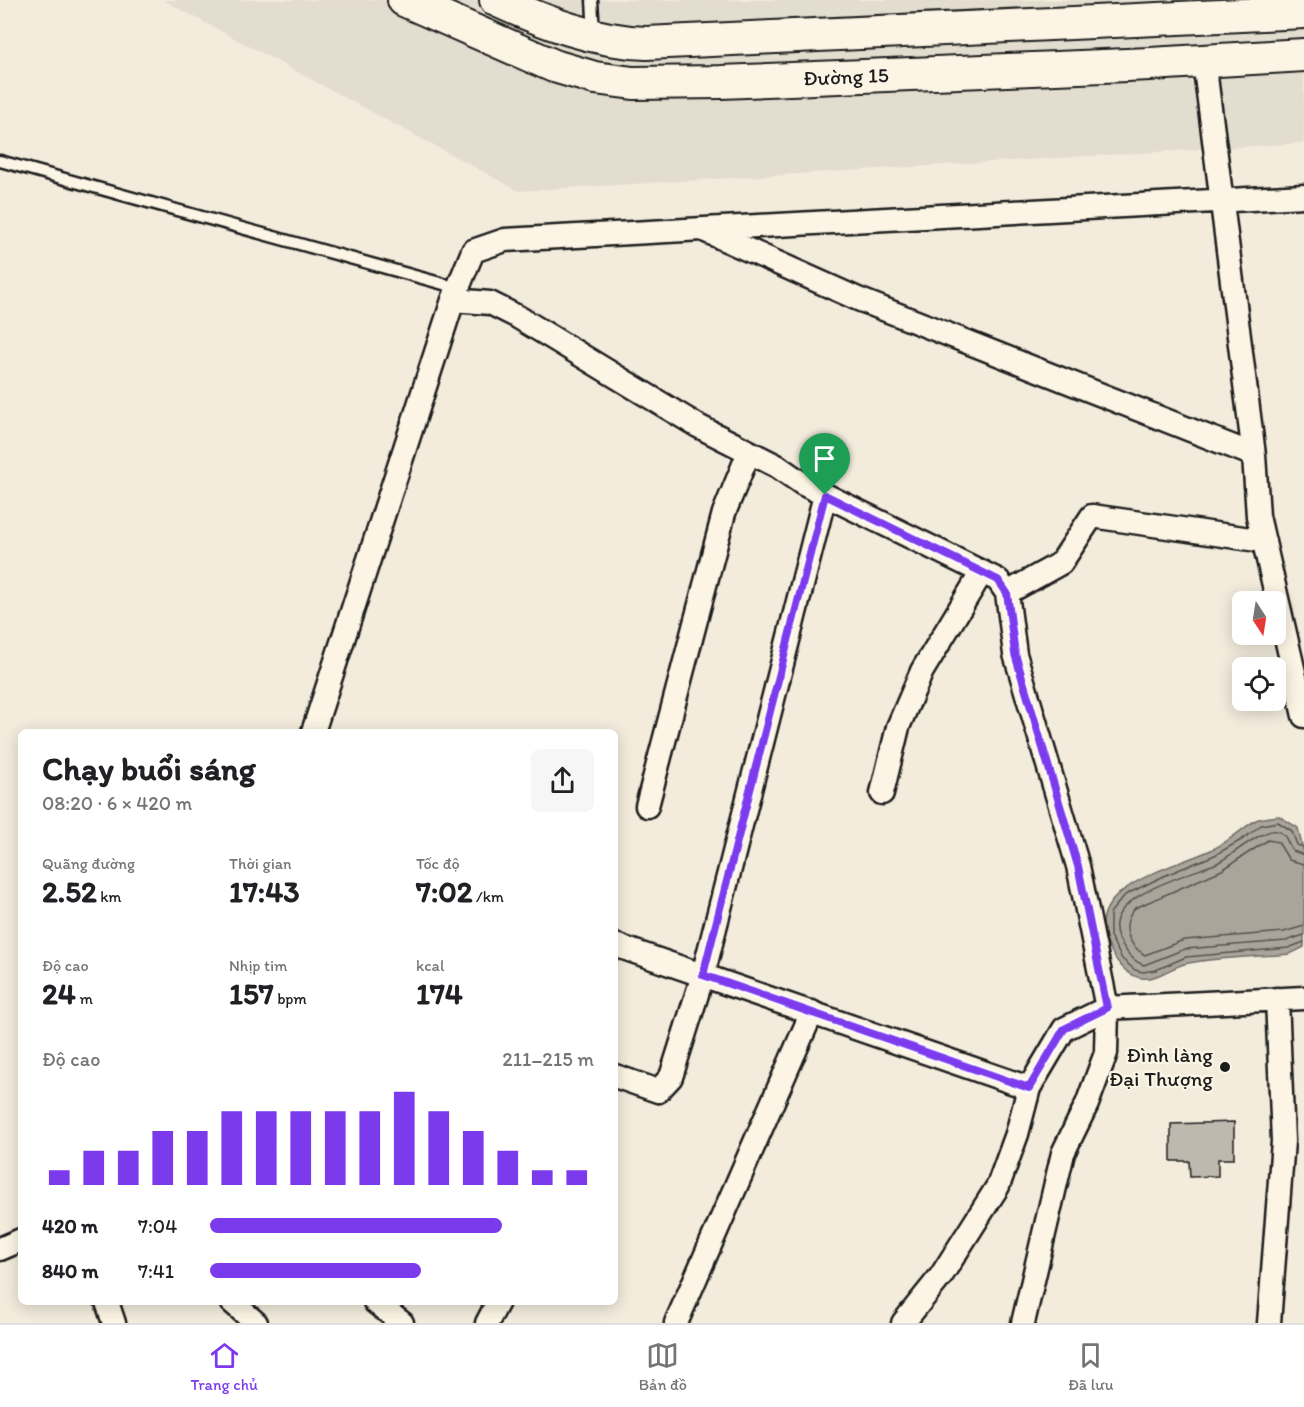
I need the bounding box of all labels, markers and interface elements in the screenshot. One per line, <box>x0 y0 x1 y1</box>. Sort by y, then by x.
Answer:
street label: Đường 15 <box>803 62 889 91</box>
pin <box>799 433 850 495</box>
icon: arrive <box>808 442 841 475</box>
north arrow <box>1232 591 1286 645</box>
map controls <box>1232 591 1286 711</box>
button: locate <box>1232 657 1286 711</box>
text: Chạy buổi sáng <box>42 749 256 788</box>
button: share <box>531 749 594 812</box>
text: 08:20 · 6 × 420 m <box>42 791 192 815</box>
text: Quãng đường <box>42 854 135 873</box>
text: Thời gian <box>229 854 292 873</box>
text: Tốc độ <box>416 854 460 873</box>
text: 2.52 <box>42 873 97 910</box>
text: 17:43 <box>229 873 300 910</box>
text: 7:02 <box>416 873 473 910</box>
text: km <box>97 887 121 906</box>
text: /km <box>473 887 504 906</box>
text: Độ cao <box>42 956 89 975</box>
text: Nhịp tim <box>229 956 288 975</box>
text: kcal <box>416 956 444 975</box>
text: 24 <box>42 975 76 1012</box>
text: 157 <box>229 975 274 1012</box>
text: 174 <box>416 975 463 1012</box>
text: m <box>76 989 93 1008</box>
text: bpm <box>274 989 307 1008</box>
place label: Đình làng Đại Thượng <box>1109 1042 1213 1091</box>
text: Độ cao <box>42 1047 100 1071</box>
text: 211–215 m <box>502 1047 594 1071</box>
marker: Đình làng Đại Thượng <box>1218 1060 1232 1074</box>
text: 420 m <box>42 1214 98 1238</box>
text: 7:04 <box>138 1214 177 1238</box>
text: 840 m <box>42 1259 99 1283</box>
text: 7:41 <box>138 1259 174 1283</box>
tab: Trang chủ <box>190 1339 258 1394</box>
tab: Bản đồ <box>639 1339 687 1394</box>
tab: Đã lưu <box>1068 1339 1114 1394</box>

